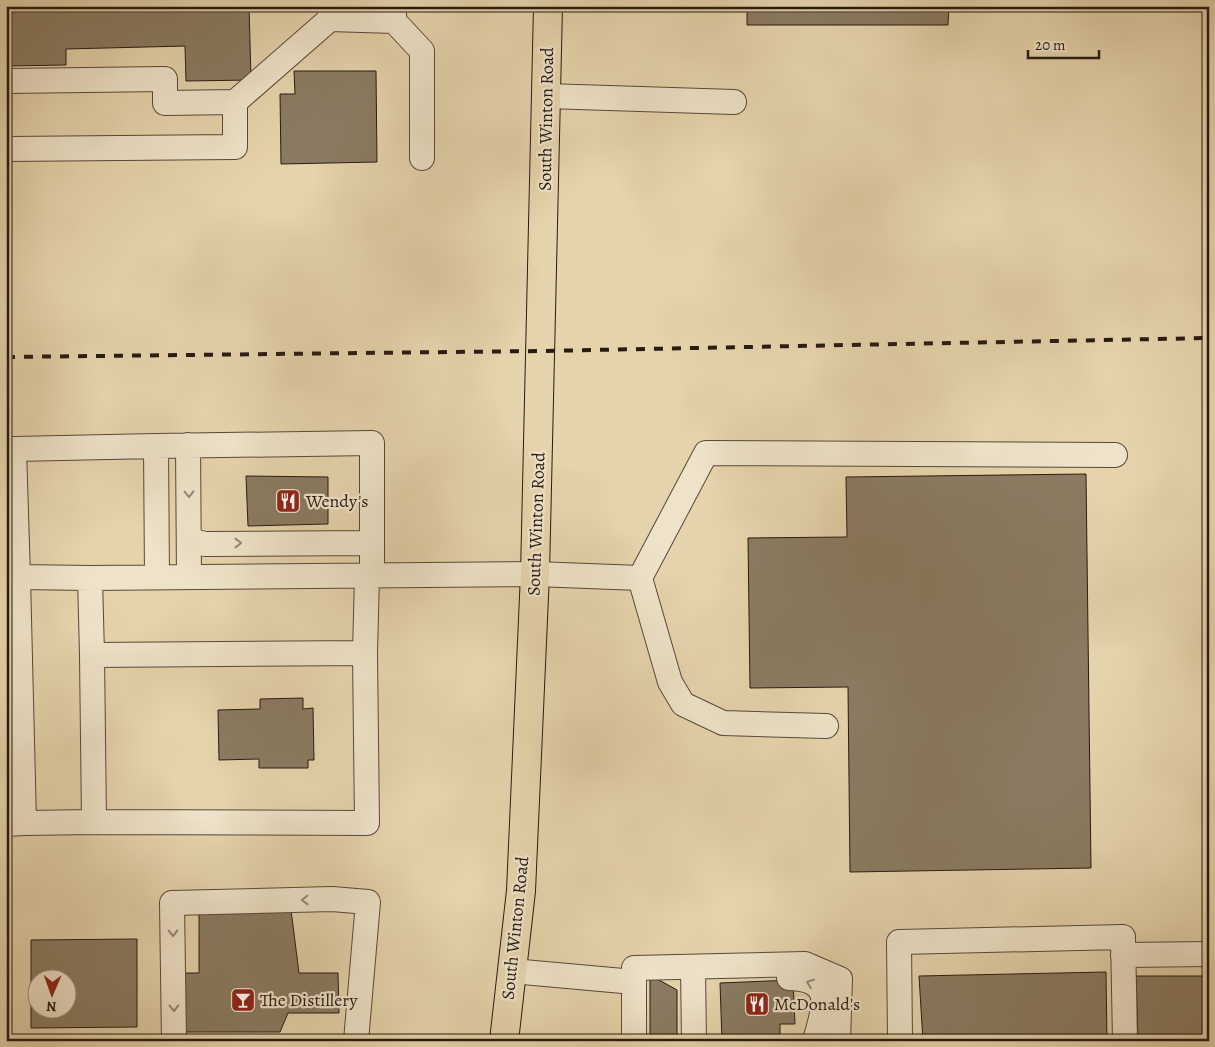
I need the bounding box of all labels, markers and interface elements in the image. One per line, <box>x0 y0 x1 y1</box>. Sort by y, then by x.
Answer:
scale bar <box>1028 28 1099 60</box>
text: 20 m <box>1035 35 1066 55</box>
street label: South Winton Road <box>533 47 559 191</box>
street label: South Winton Road <box>521 451 551 596</box>
restaurant icon: Wendy's <box>275 488 301 514</box>
place label: Wendy's <box>305 489 369 513</box>
one-way arrow <box>183 490 194 498</box>
one-way arrow <box>234 538 242 548</box>
street label: South Winton Road <box>496 855 534 1001</box>
one-way arrow <box>300 895 308 905</box>
one-way arrow <box>168 930 178 937</box>
north arrow <box>28 970 78 1020</box>
one-way arrow <box>806 979 815 989</box>
bar icon: The Distillery <box>230 987 256 1013</box>
place label: The Distillery <box>260 988 358 1012</box>
restaurant icon: McDonald's <box>744 991 770 1017</box>
place label: McDonald's <box>774 992 860 1016</box>
text: N <box>46 997 57 1016</box>
one-way arrow <box>169 1004 179 1012</box>

